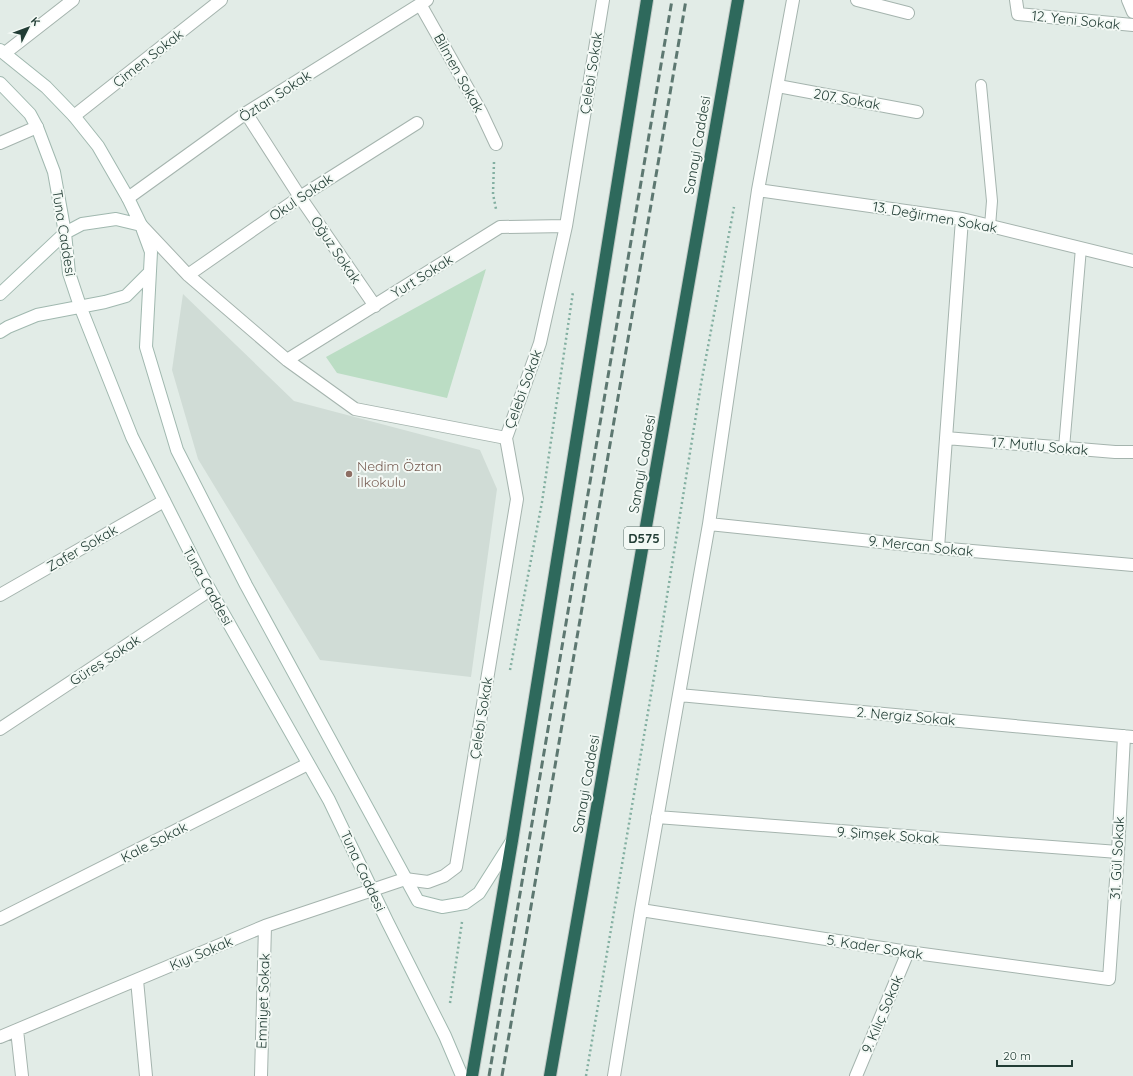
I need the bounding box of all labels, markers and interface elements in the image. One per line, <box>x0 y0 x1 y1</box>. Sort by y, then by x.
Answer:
street label: 12. Yeni Sokak <box>1031 6 1121 34</box>
north arrow <box>8 8 48 48</box>
text: K <box>28 14 43 29</box>
street label: Çimen Sokak <box>109 25 187 91</box>
street label: Bilmen Sokak <box>430 30 488 116</box>
street label: Çelebi Sokak <box>576 31 606 115</box>
street label: Öztan Sokak <box>236 66 314 126</box>
street label: 207. Sokak <box>812 84 882 114</box>
street label: Sanayi Caddesi <box>679 94 715 196</box>
street label: Okul Sokak <box>266 169 336 225</box>
street label: Tuna Caddesi <box>48 189 80 277</box>
street label: 13. Değirmen Sokak <box>871 197 999 237</box>
street label: Oğuz Sokak <box>307 213 365 287</box>
street label: Yurt Sokak <box>388 250 456 302</box>
street label: Çelebi Sokak <box>500 347 546 431</box>
street label: Sanayi Caddesi <box>624 413 660 515</box>
street label: 17. Mutlu Sokak <box>991 433 1089 459</box>
place label: Nedim Öztan İlkokulu <box>357 457 442 491</box>
marker: Nedim Öztan İlkokulu <box>344 469 354 479</box>
street label: Zafer Sokak <box>43 520 121 576</box>
road number: D575 <box>624 527 664 549</box>
street label: 9. Mercan Sokak <box>868 532 974 560</box>
street label: Tuna Caddesi <box>179 543 237 629</box>
street label: Güreş Sokak <box>66 630 144 690</box>
street label: Çelebi Sokak <box>466 676 496 760</box>
street label: 2. Nergiz Sokak <box>856 703 956 729</box>
street label: Sanayi Caddesi <box>568 733 604 835</box>
street label: 31. Gül Sokak <box>1106 816 1128 900</box>
street label: Kale Sokak <box>118 818 190 866</box>
street label: 9. Şimşek Sokak <box>836 822 940 848</box>
street label: Tuna Caddesi <box>336 828 390 914</box>
street label: 5. Kader Sokak <box>826 931 924 963</box>
street label: Kıyı Sokak <box>167 932 235 974</box>
street label: Emniyet Sokak <box>252 953 274 1049</box>
street label: 9. Kılıç Sokak <box>857 972 907 1056</box>
scale bar <box>997 1042 1072 1068</box>
text: 20 m <box>1003 1048 1031 1063</box>

